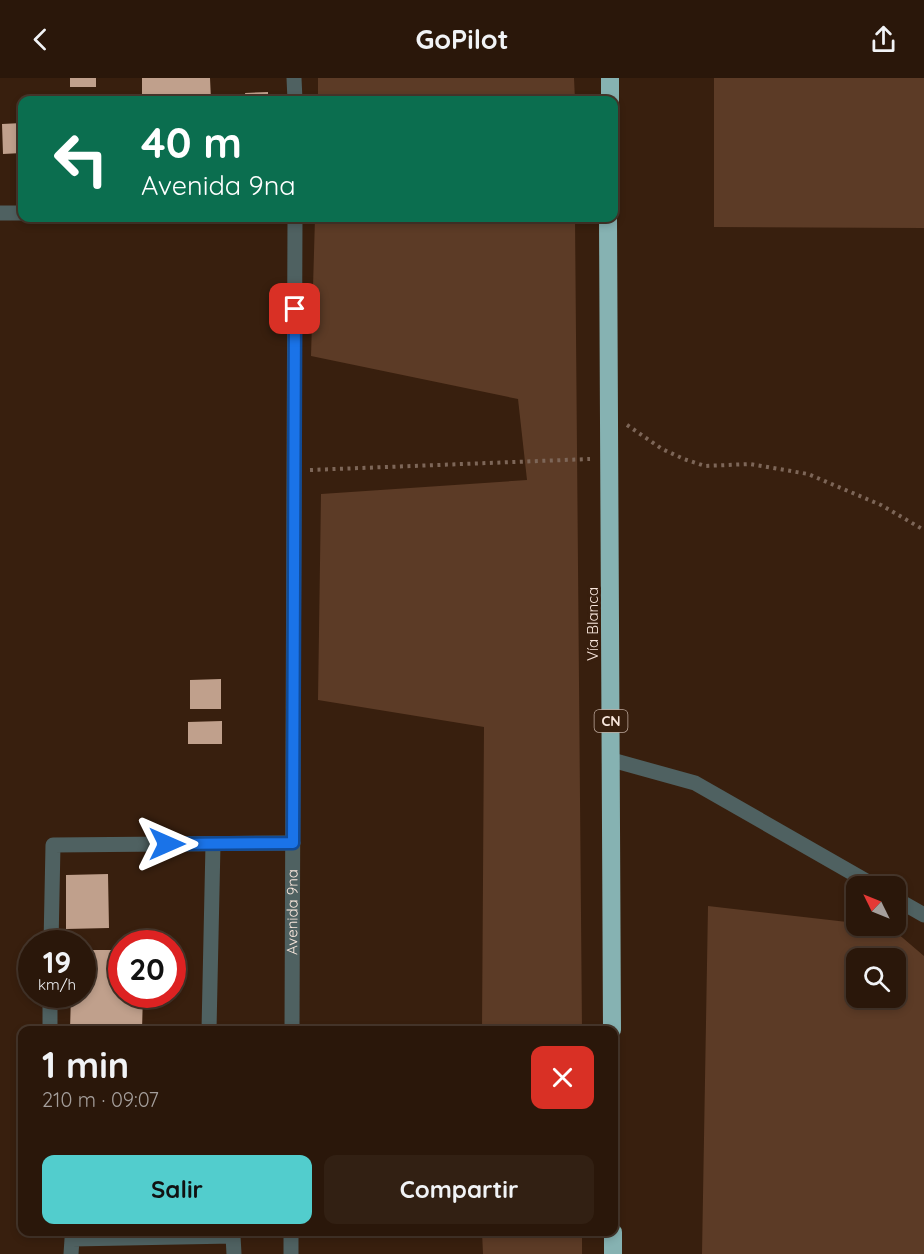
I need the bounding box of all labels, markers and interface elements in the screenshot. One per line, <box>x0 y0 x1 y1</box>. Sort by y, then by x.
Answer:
text: GoPilot <box>415 22 509 56</box>
icon: back <box>24 23 57 56</box>
icon: share <box>867 23 900 56</box>
text: 40 m <box>141 116 242 169</box>
icon: left <box>42 120 120 198</box>
text: Avenida 9na <box>141 168 296 202</box>
pin <box>269 283 320 334</box>
icon: arrive <box>278 292 311 325</box>
street label: Vía Blanca <box>583 587 602 661</box>
road number: CN <box>594 710 628 732</box>
position arrow <box>135 812 199 876</box>
street label: Avenida 9na <box>282 869 302 955</box>
north arrow <box>846 876 906 936</box>
map controls <box>846 876 906 1008</box>
speed limit sign: 20 <box>108 930 186 1008</box>
text: 19 <box>43 943 71 981</box>
button: search <box>846 948 906 1008</box>
text: km/h <box>38 975 76 994</box>
text: 1 min <box>42 1042 129 1087</box>
button: close <box>531 1046 594 1109</box>
text: 210 m · 09:07 <box>42 1087 159 1112</box>
button: Salir <box>42 1155 312 1224</box>
button: Compartir <box>324 1155 594 1224</box>

